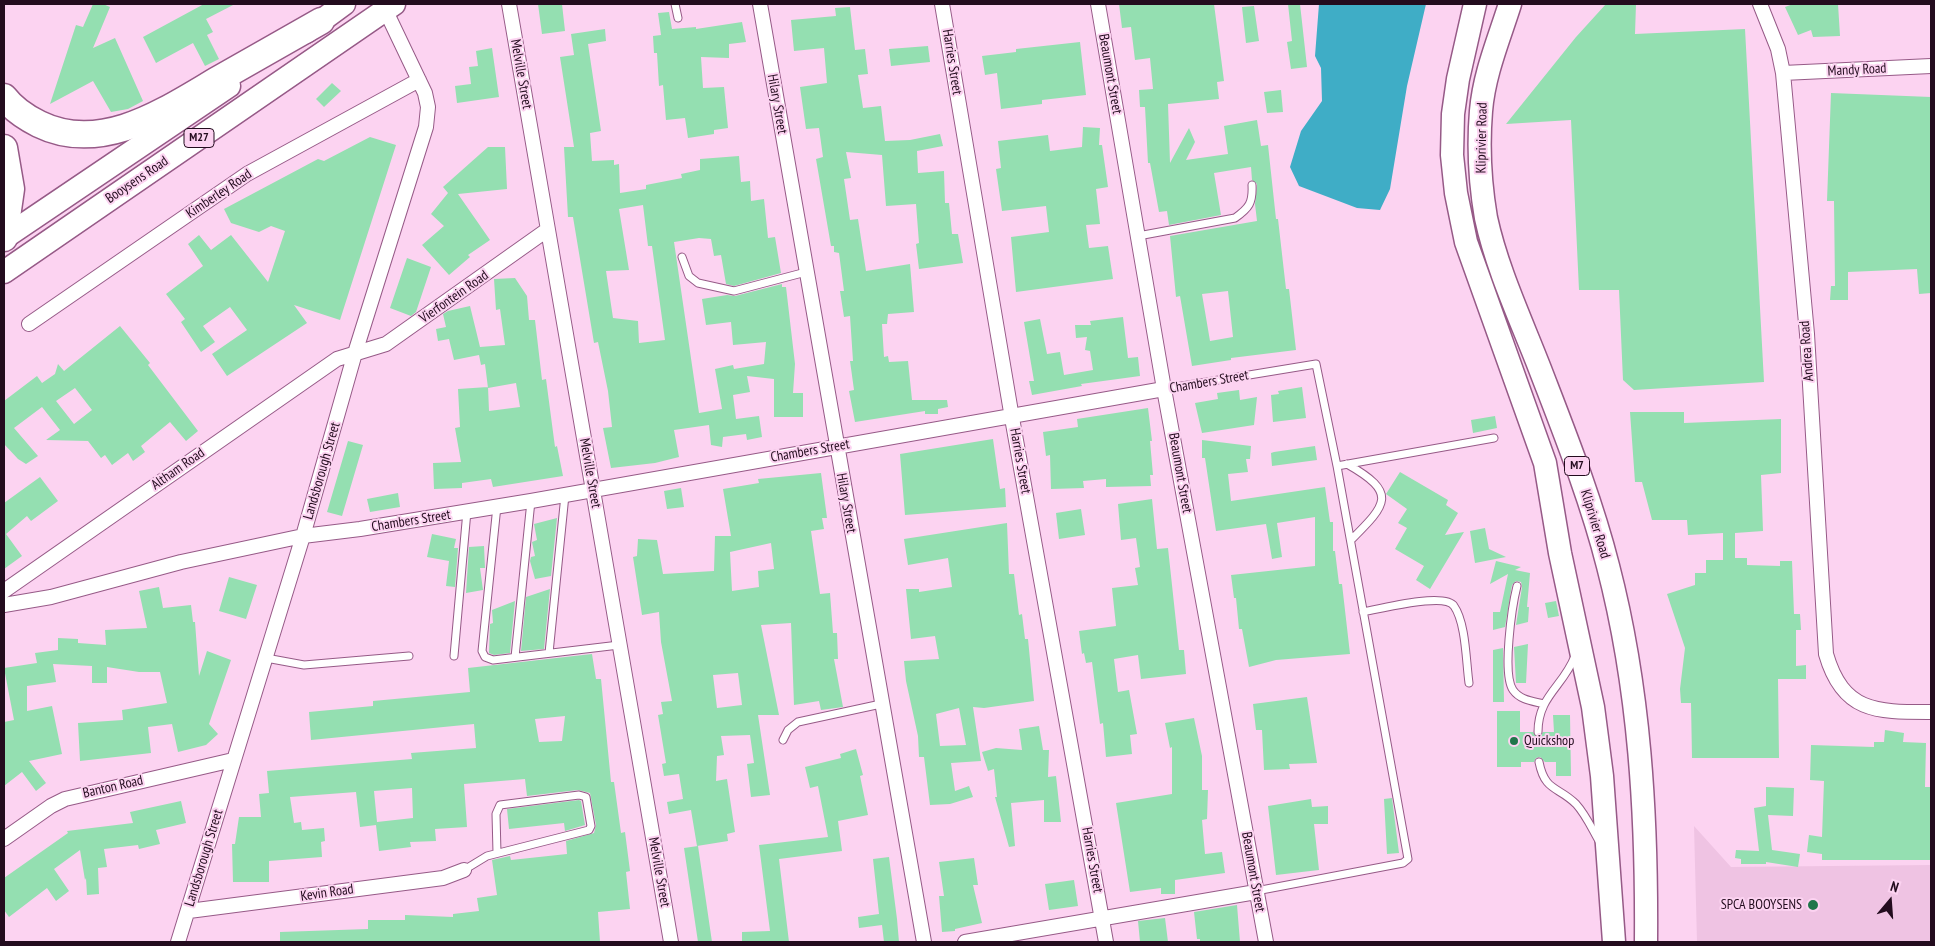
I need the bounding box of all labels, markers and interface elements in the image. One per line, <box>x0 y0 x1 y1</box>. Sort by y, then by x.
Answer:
street label: Harries Street <box>939 28 965 96</box>
street label: Beaumont Street <box>1095 33 1125 115</box>
street label: Melville Street <box>507 38 535 110</box>
street label: Mandy Road <box>1827 60 1887 80</box>
street label: Hilary Street <box>763 73 791 135</box>
street label: Kliprivier Road <box>1473 102 1491 174</box>
road number: M27 <box>184 128 214 148</box>
street label: Booysens Road <box>102 153 172 207</box>
street label: Kimberley Road <box>183 166 255 222</box>
street label: Vierfontein Road <box>416 267 492 327</box>
street label: Andrea Road <box>1796 320 1818 382</box>
street label: Chambers Street <box>1168 367 1250 397</box>
street label: Landsborough Street <box>300 420 344 522</box>
street label: Harries Street <box>1006 427 1034 495</box>
street label: Beaumont Street <box>1165 432 1195 514</box>
street label: Chambers Street <box>769 436 851 466</box>
street label: Melville Street <box>576 437 604 509</box>
street label: Altham Road <box>148 444 208 494</box>
road number: M7 <box>1564 456 1590 476</box>
street label: Hilary Street <box>832 472 860 534</box>
street label: Kliprivier Road <box>1577 488 1613 560</box>
street label: Chambers Street <box>370 506 452 536</box>
place label: Quickshop <box>1524 733 1574 749</box>
marker: Quickshop <box>1508 735 1520 747</box>
street label: Banton Road <box>81 772 145 802</box>
street label: Landsborough Street <box>181 808 227 908</box>
street label: Harries Street <box>1078 826 1106 894</box>
street label: Beaumont Street <box>1238 831 1268 913</box>
street label: Melville Street <box>645 836 673 908</box>
north arrow <box>1865 876 1915 926</box>
text: N <box>1888 877 1901 896</box>
street label: Kevin Road <box>299 881 355 905</box>
place label: SPCA BOOYSENS <box>1721 897 1802 913</box>
marker: SPCA BOOYSENS <box>1806 898 1820 912</box>

